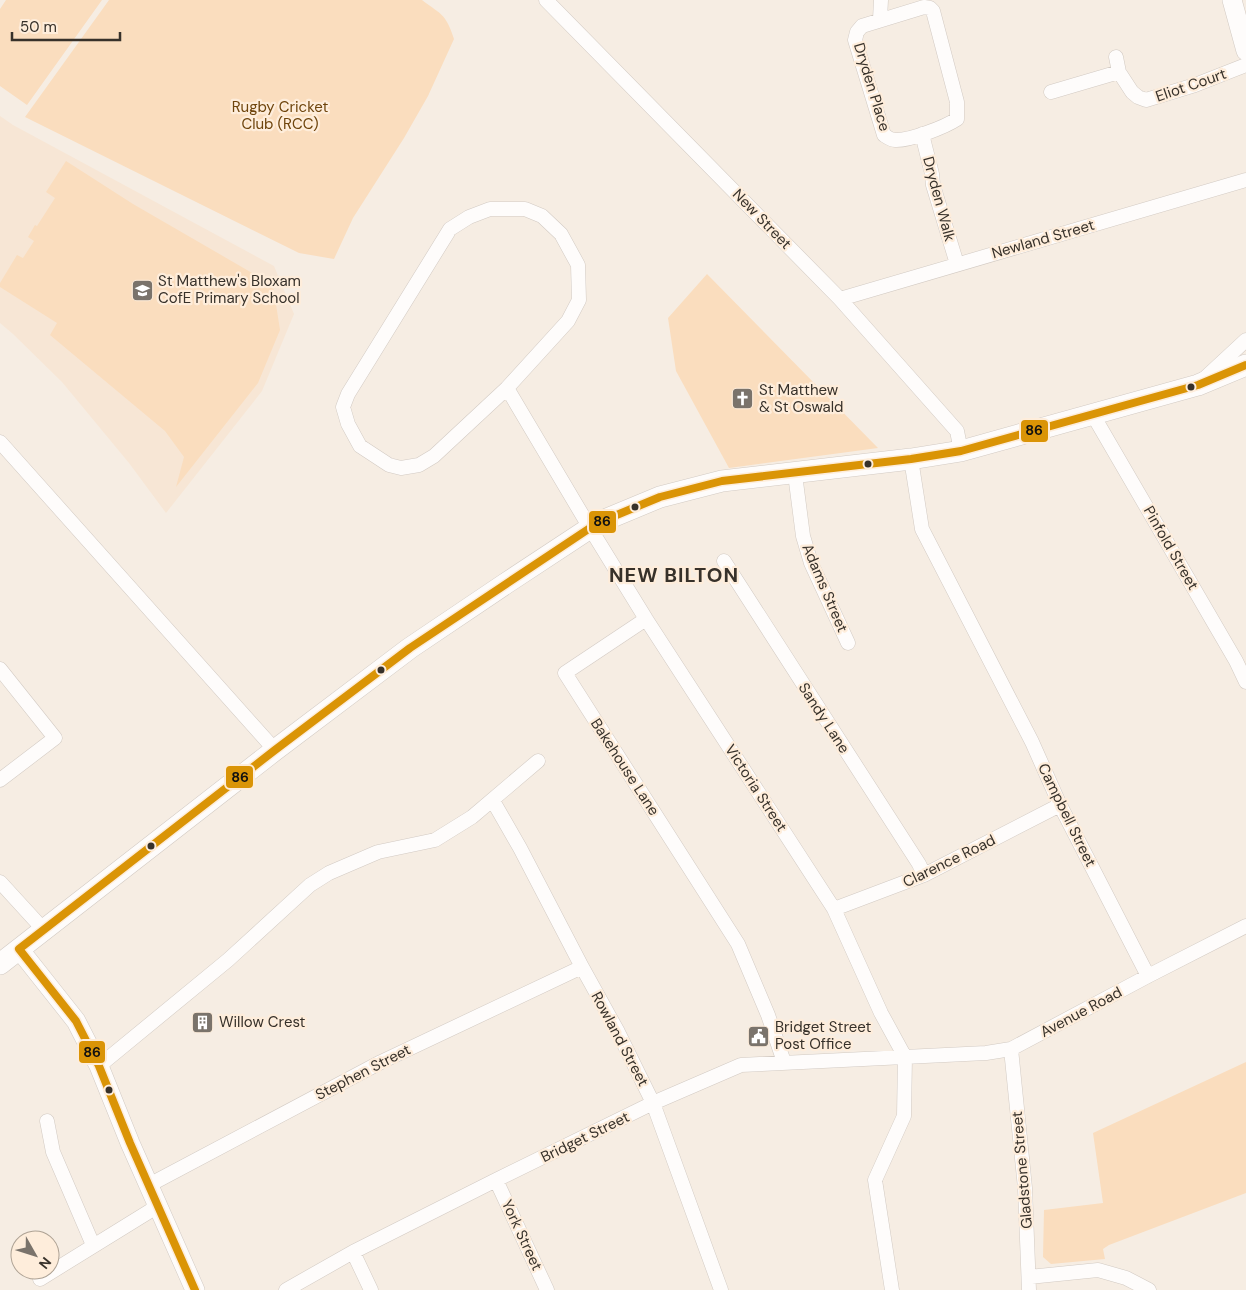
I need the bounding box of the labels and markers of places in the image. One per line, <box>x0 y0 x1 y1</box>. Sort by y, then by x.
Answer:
place label: St Matthew's Bloxam CofE Primary School <box>158 271 301 308</box>
school or university icon: St Matthew's Bloxam CofE Primary School <box>130 278 154 302</box>
place label: St Matthew & St Oswald <box>759 380 844 417</box>
unlabelled marker <box>1186 382 1196 392</box>
church icon: St Matthew & St Oswald <box>731 387 755 411</box>
unlabelled marker <box>863 459 873 469</box>
unlabelled marker <box>630 502 640 512</box>
unlabelled marker <box>376 665 386 675</box>
unlabelled marker <box>146 841 156 851</box>
building icon: Willow Crest <box>191 1010 215 1034</box>
place label: Willow Crest <box>219 1012 306 1032</box>
place label: Bridget Street Post Office <box>775 1017 871 1054</box>
public building icon: Bridget Street Post Office <box>747 1024 771 1048</box>
unlabelled marker <box>104 1085 114 1095</box>

